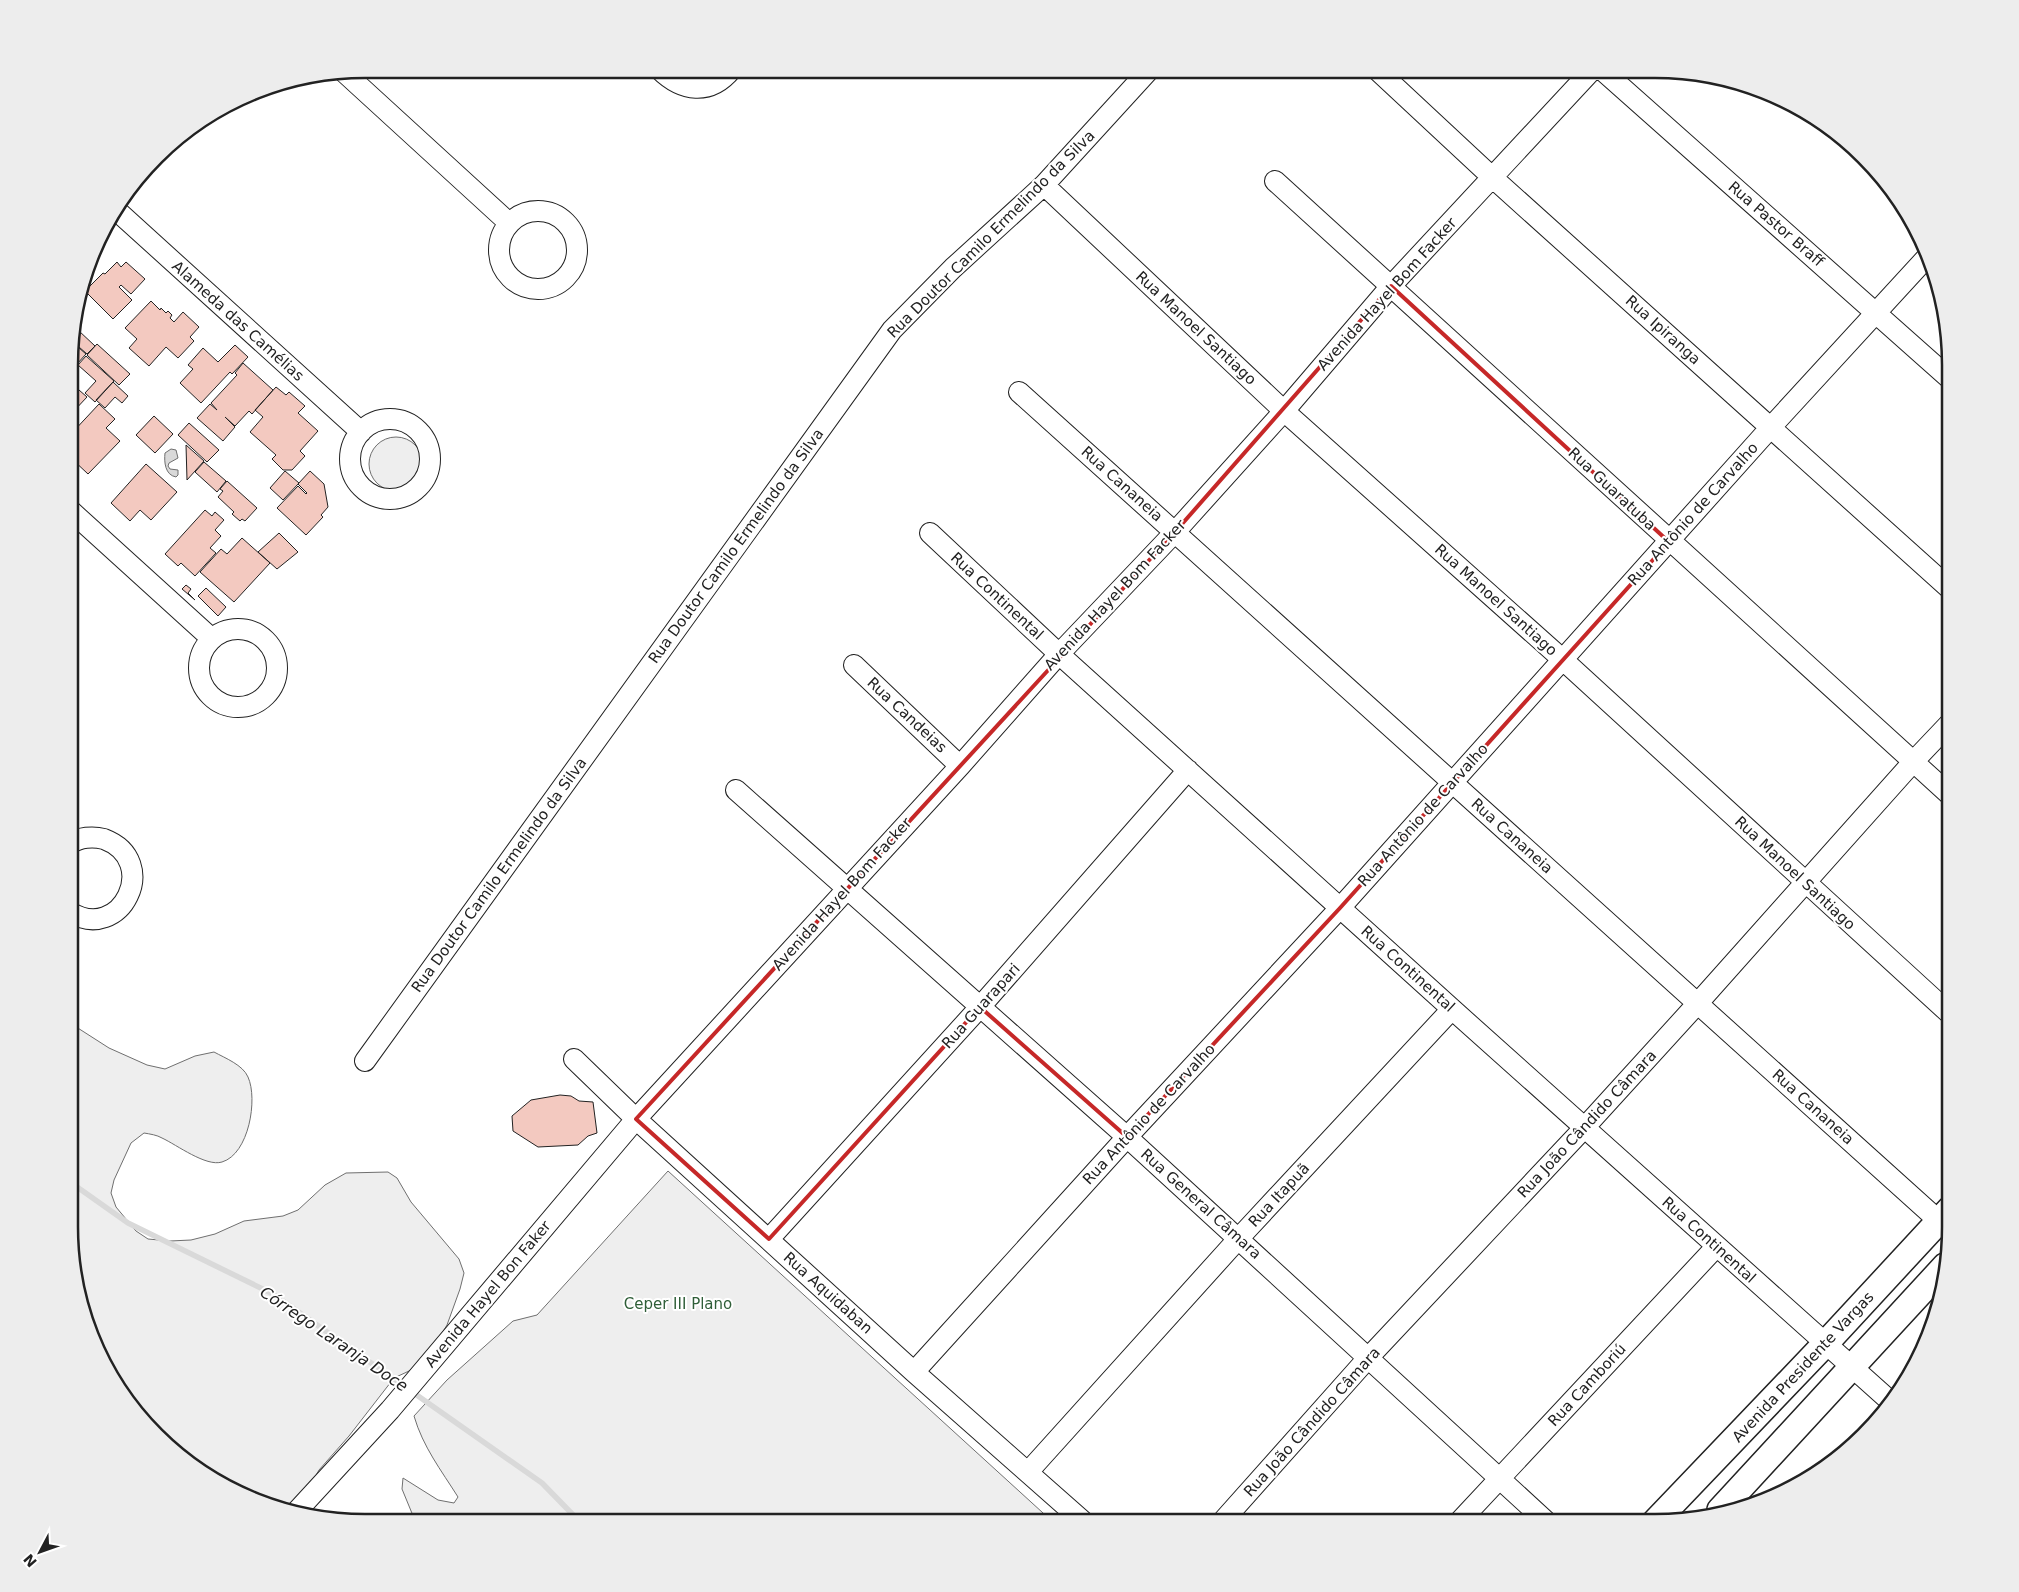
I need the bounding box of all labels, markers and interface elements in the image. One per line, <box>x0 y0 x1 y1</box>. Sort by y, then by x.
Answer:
street label: Rua Doutor Camilo Ermelindo da Silva <box>884 127 1098 341</box>
street label: Rua Pastor Braff <box>1725 178 1828 271</box>
street label: Avenida Hayel Bom Facker <box>1314 213 1461 374</box>
street label: Alameda das Camélias <box>168 257 308 385</box>
street label: Rua Manoel Santiago <box>1132 267 1260 389</box>
street label: Rua Ipiranga <box>1622 292 1704 368</box>
street label: Rua Doutor Camilo Ermelindo da Silva <box>645 425 827 667</box>
street label: Rua Antônio de Carvalho <box>1624 439 1762 589</box>
street label: Rua Cananeia <box>1077 443 1167 525</box>
street label: Rua Guaratuba <box>1565 444 1659 534</box>
street label: Avenida Hayel Bom Facker <box>1040 515 1190 674</box>
street label: Rua Manoel Santiago <box>1431 540 1561 660</box>
street label: Rua Continental <box>947 549 1047 643</box>
street label: Rua Candeias <box>863 674 951 757</box>
street label: Rua Antônio de Carvalho <box>1354 740 1492 890</box>
street label: Rua Doutor Camilo Ermelindo da Silva <box>408 754 590 996</box>
street label: Rua Cananeia <box>1467 795 1557 877</box>
street label: Rua Manoel Santiago <box>1731 812 1859 934</box>
street label: Avenida Hayel Bom Facker <box>769 813 916 974</box>
street label: Rua Continental <box>1357 922 1459 1016</box>
street label: Rua Guarapari <box>938 960 1024 1052</box>
street label: Rua Antônio de Carvalho <box>1079 1040 1219 1188</box>
street label: Rua João Cândido Câmara <box>1514 1047 1660 1201</box>
street label: Rua Cananeia <box>1768 1066 1858 1148</box>
street label: Rua General Câmara <box>1137 1145 1265 1263</box>
street label: Rua Itapuã <box>1245 1159 1313 1231</box>
street label: Rua Continental <box>1658 1193 1760 1287</box>
street label: Avenida Hayel Bon Faker <box>421 1216 555 1371</box>
street label: Rua Aquidaban <box>780 1248 876 1338</box>
water label: Córrego Laranja Doce <box>256 1282 412 1396</box>
street label: Avenida Presidente Vargas <box>1728 1288 1878 1446</box>
park label: Ceper III Plano <box>624 1295 732 1313</box>
street label: Rua Camboriú <box>1544 1340 1630 1430</box>
street label: Rua João Cândido Câmara <box>1240 1343 1384 1501</box>
north arrow <box>15 1527 65 1577</box>
text: N <box>20 1551 40 1570</box>

